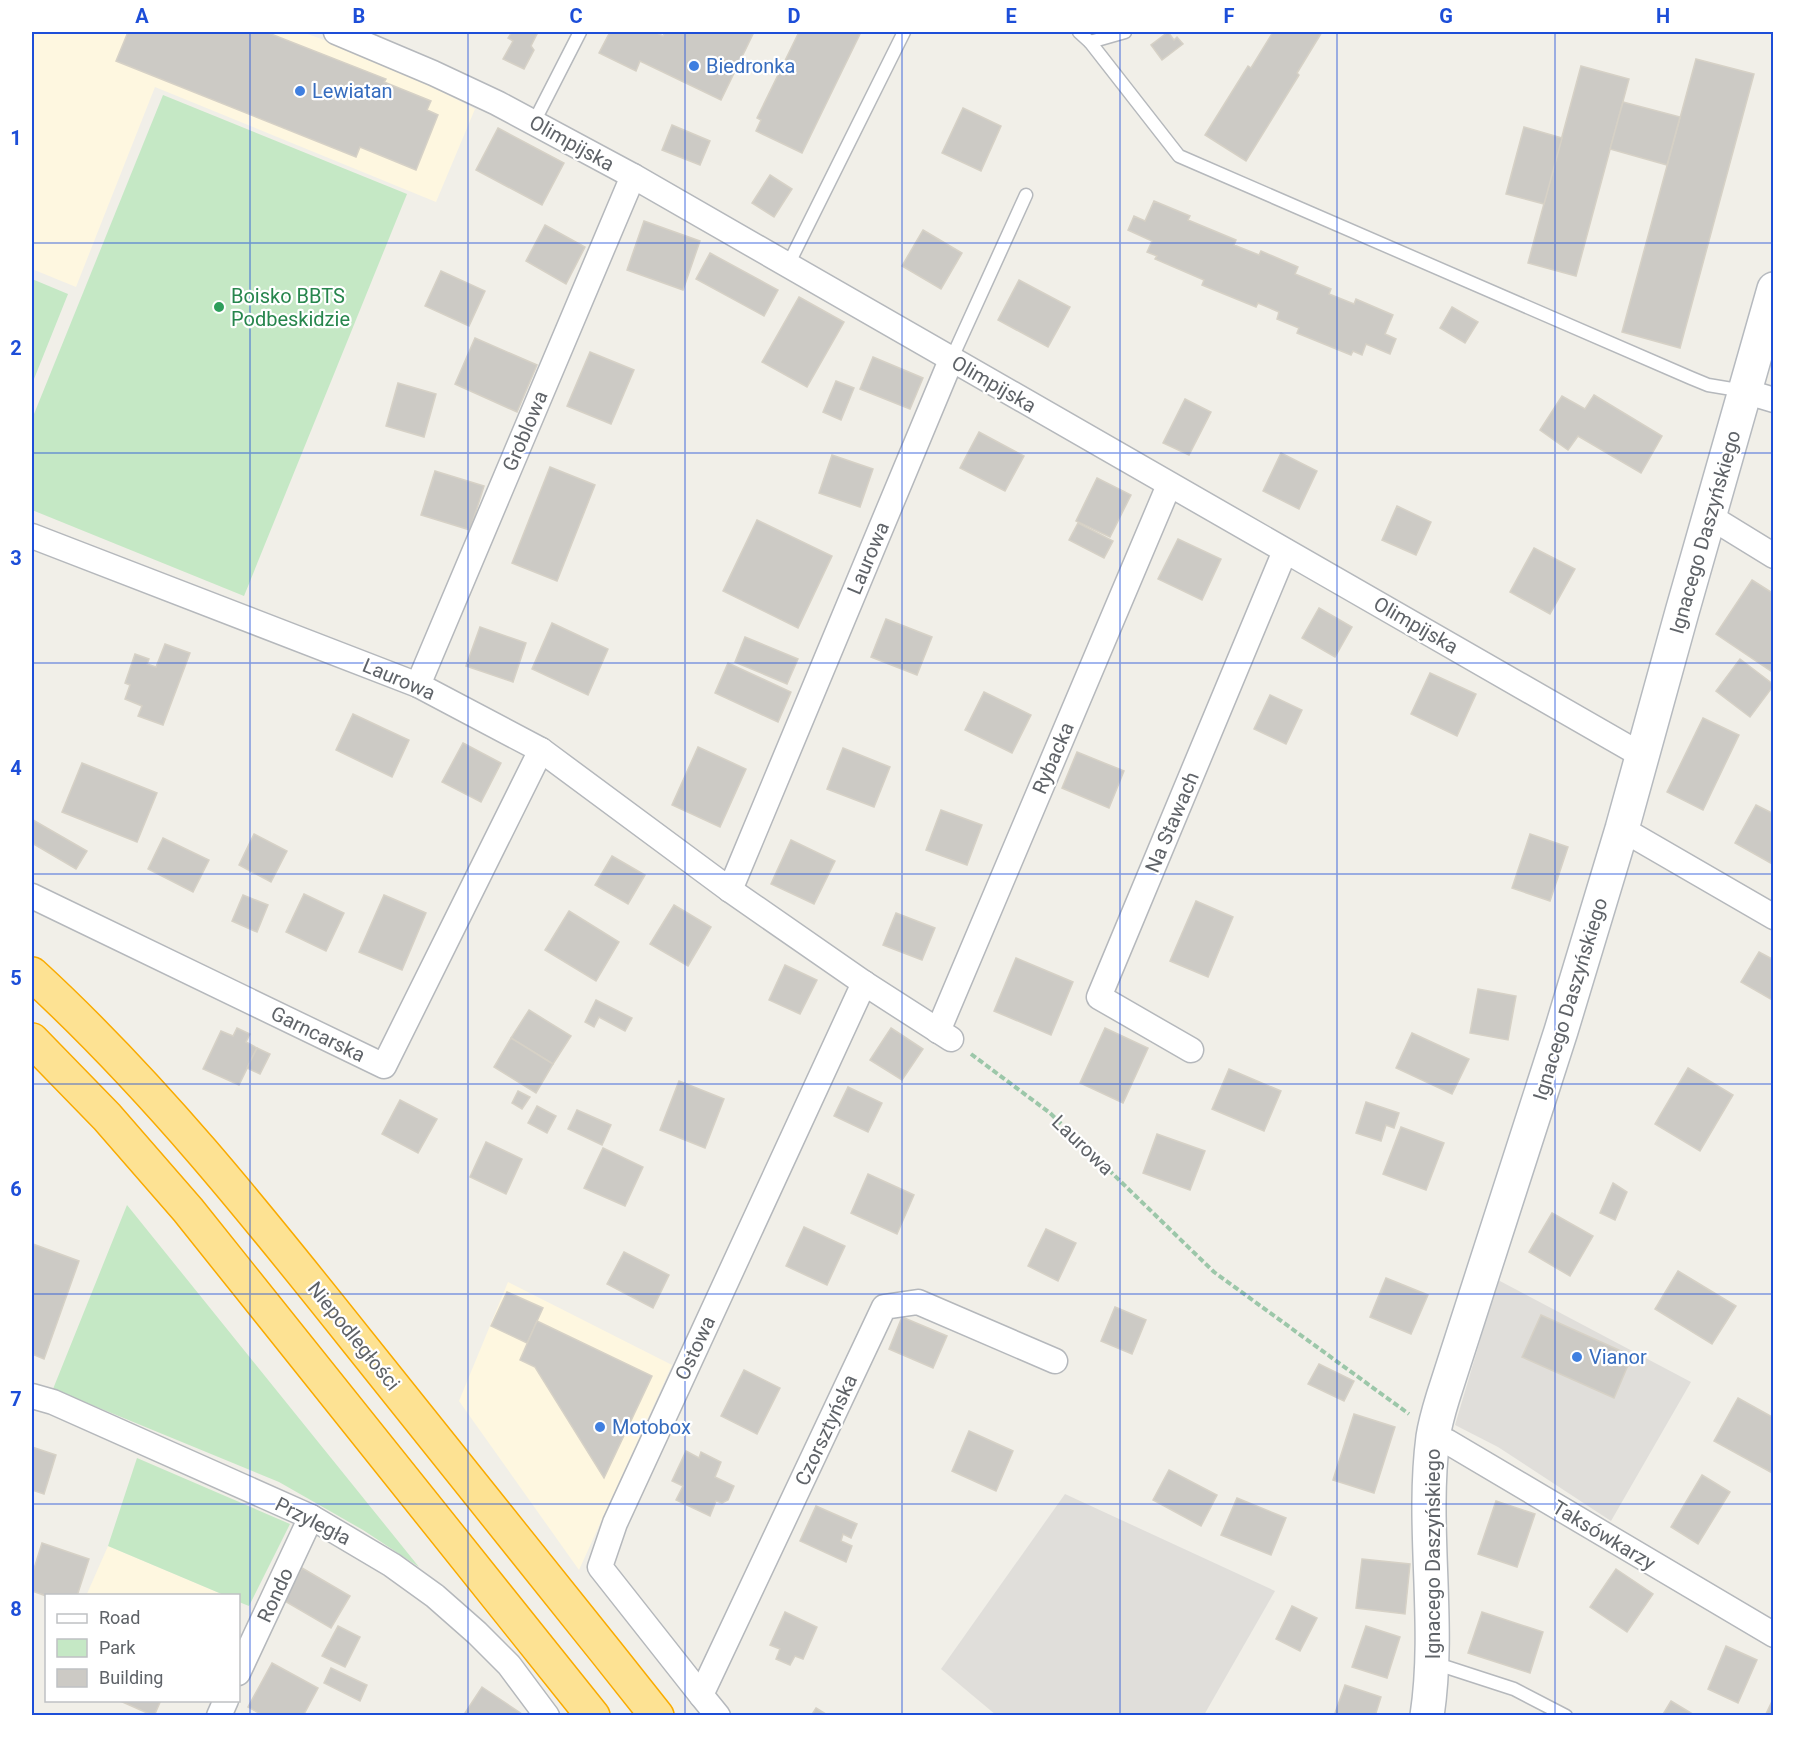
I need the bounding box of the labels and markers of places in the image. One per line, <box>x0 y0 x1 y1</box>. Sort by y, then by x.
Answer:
place label: Biedronka <box>706 54 795 78</box>
marker: Biedronka <box>687 59 701 73</box>
place label: Lewiatan <box>312 79 393 103</box>
marker: Lewiatan <box>293 84 307 98</box>
place label: Boisko BBTS Podbeskidzie <box>231 284 350 331</box>
marker: Boisko BBTS Podbeskidzie <box>212 300 226 314</box>
place label: Vianor <box>1589 1345 1647 1369</box>
marker: Vianor <box>1570 1350 1584 1364</box>
place label: Motobox <box>612 1415 691 1439</box>
marker: Motobox <box>593 1420 607 1434</box>

